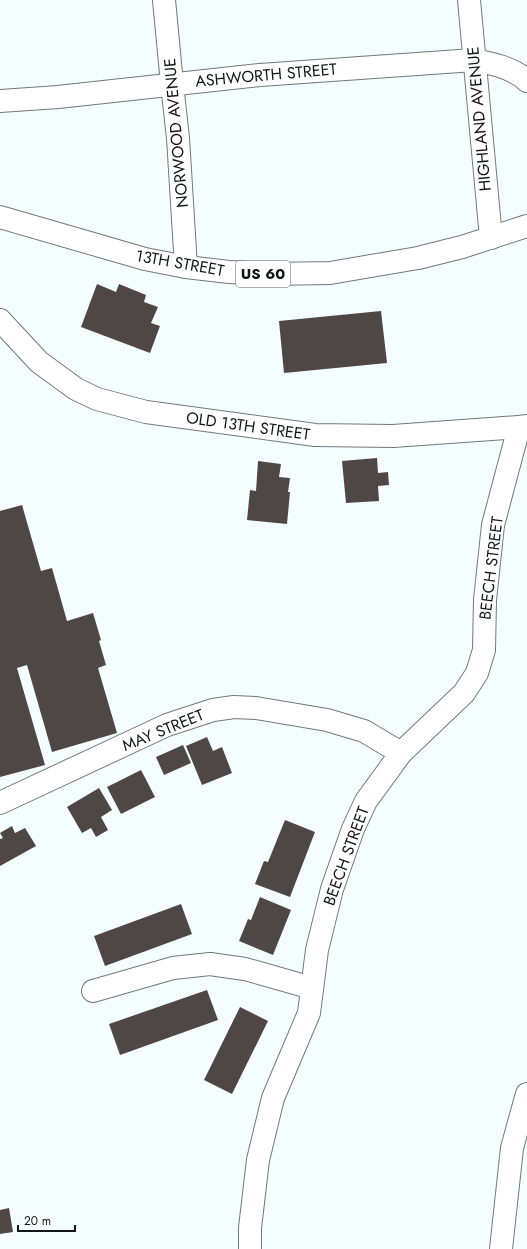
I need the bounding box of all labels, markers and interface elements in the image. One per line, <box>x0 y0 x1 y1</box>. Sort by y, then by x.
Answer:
street label: HIGHLAND AVENUE <box>461 46 497 192</box>
street label: NORWOOD AVENUE <box>158 57 194 209</box>
street label: ASHWORTH STREET <box>194 57 338 93</box>
street label: 13TH STREET <box>134 244 227 282</box>
road number: US 60 <box>236 261 290 287</box>
street label: OLD 13TH STREET <box>185 406 312 446</box>
street label: BEECH STREET <box>473 514 509 621</box>
street label: MAY STREET <box>119 703 208 757</box>
street label: BEECH STREET <box>317 803 375 909</box>
scale bar <box>18 1207 75 1233</box>
text: 20 m <box>24 1212 51 1230</box>

